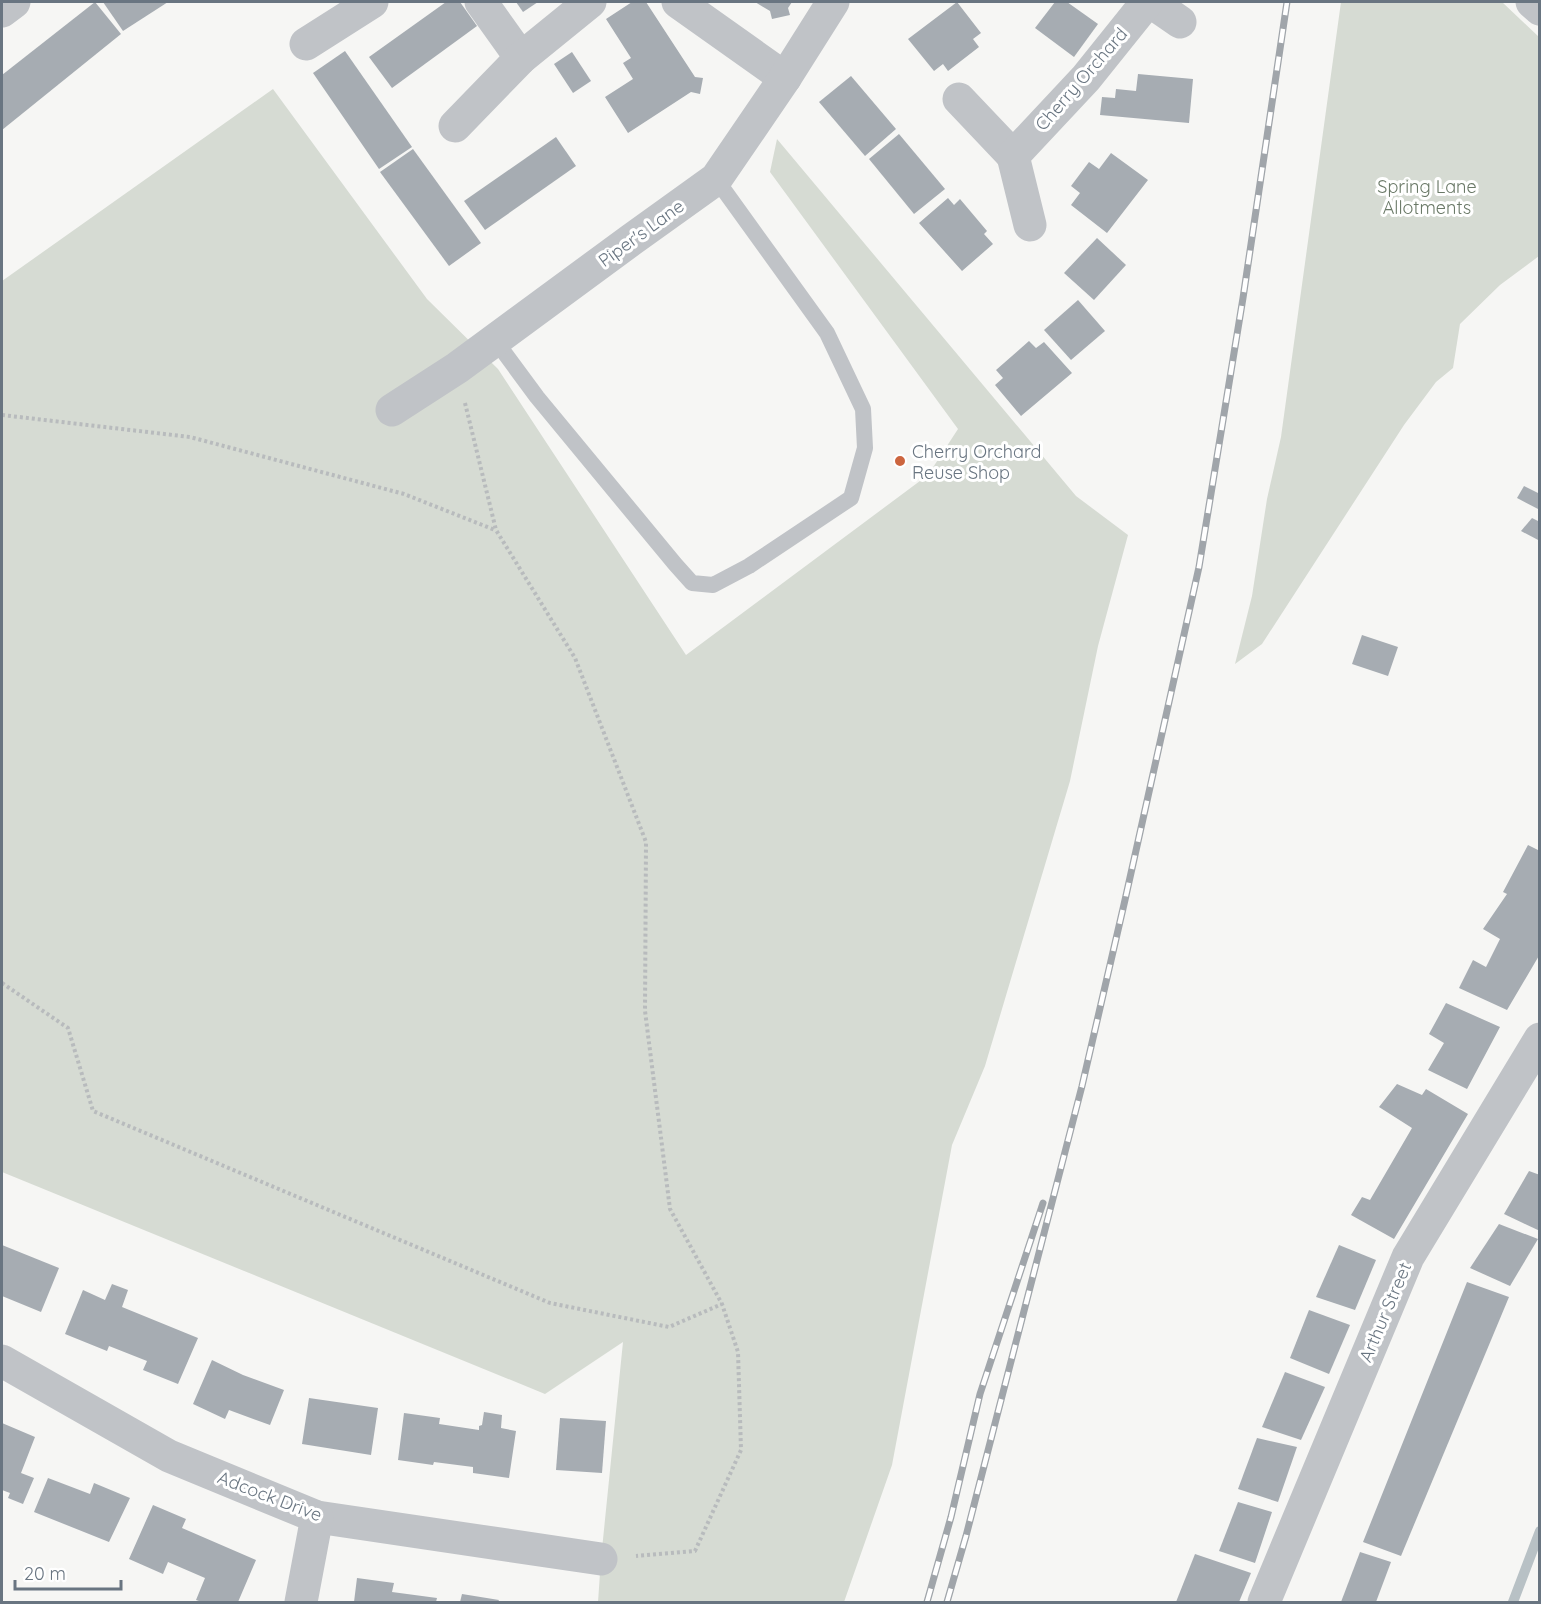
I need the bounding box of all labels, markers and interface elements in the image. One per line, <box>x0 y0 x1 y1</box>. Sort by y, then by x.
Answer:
street label: Cherry Orchard <box>1030 23 1132 135</box>
park label: Spring Lane Allotments <box>1377 175 1477 219</box>
street label: Piper's Lane <box>594 194 688 272</box>
place label: Cherry Orchard Reuse Shop <box>912 440 1041 484</box>
marker: Cherry Orchard Reuse Shop <box>893 454 907 468</box>
street label: Arthur Street <box>1354 1259 1416 1365</box>
street label: Adcock Drive <box>215 1466 325 1526</box>
scale bar <box>15 1553 122 1591</box>
text: 20 m <box>24 1562 66 1585</box>

